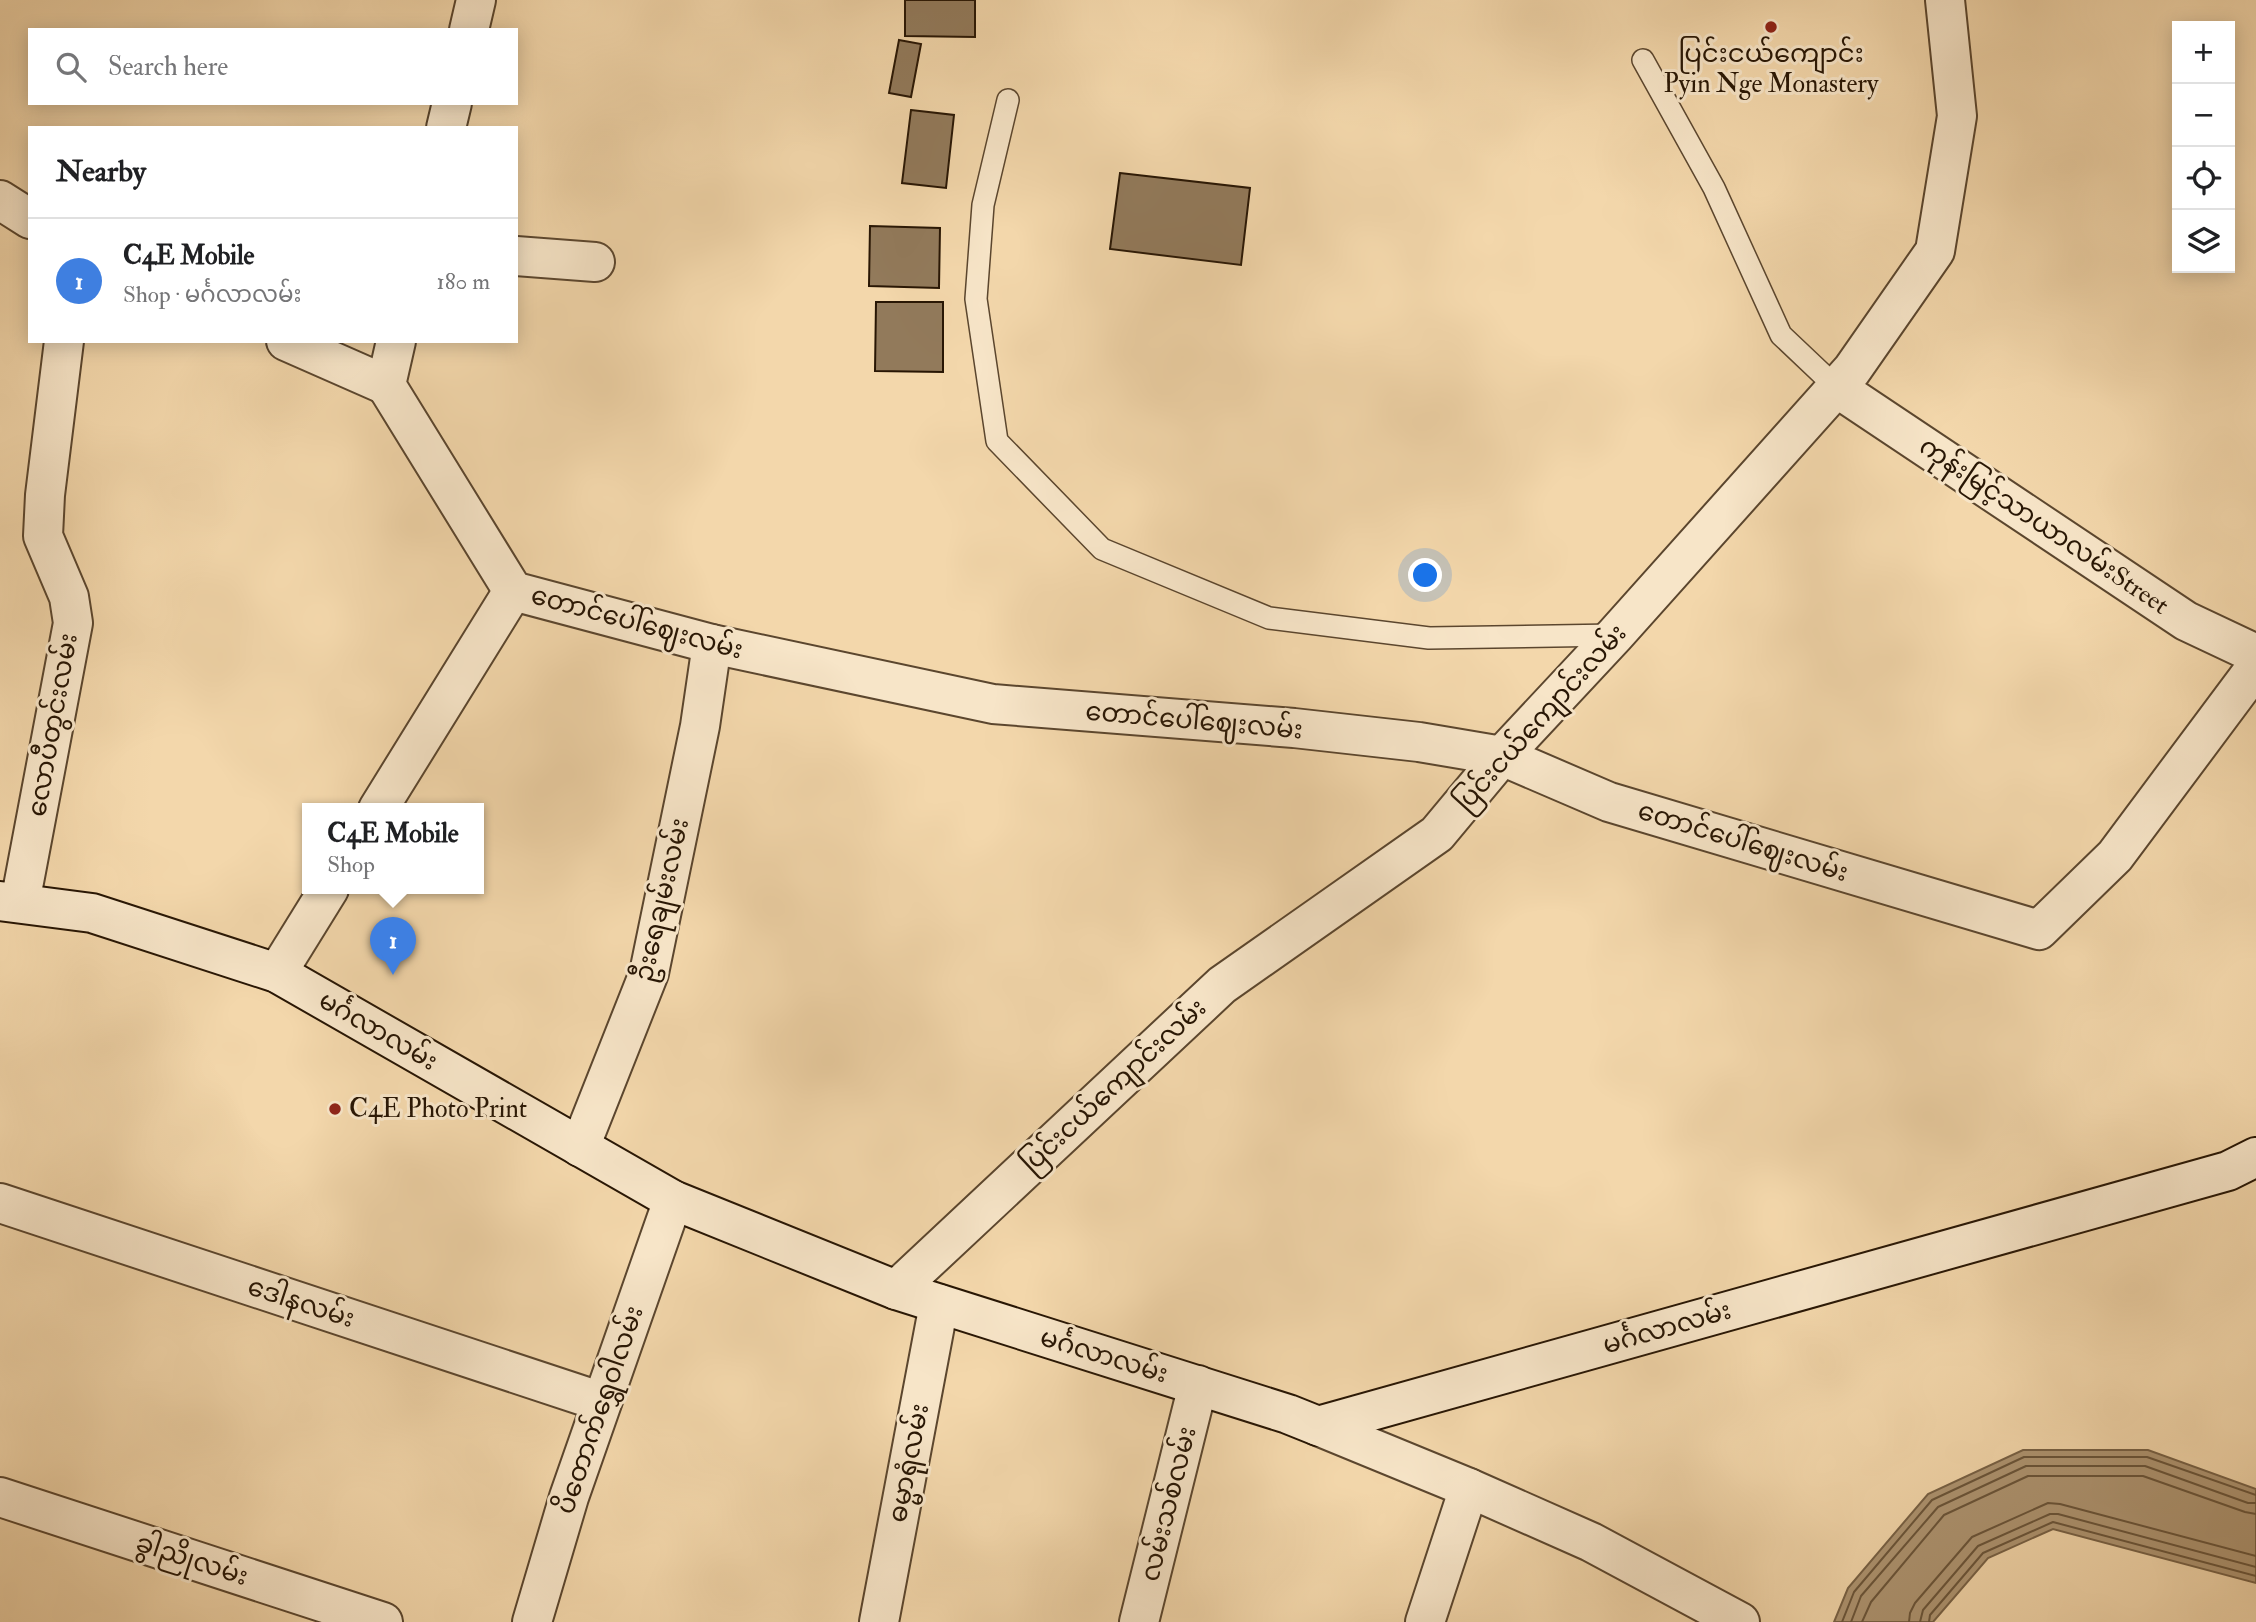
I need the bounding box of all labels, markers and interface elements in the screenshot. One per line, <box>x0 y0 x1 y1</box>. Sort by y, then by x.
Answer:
marker: ပြင်းငယ်ကျောင်း Pyin Nge Monastery <box>1763 19 1779 35</box>
map controls <box>2172 21 2235 273</box>
button: + <box>2172 21 2235 84</box>
search box <box>28 28 518 105</box>
place label: ပြင်းငယ်ကျောင်း Pyin Nge Monastery <box>1664 36 1879 100</box>
icon: search <box>52 48 90 86</box>
text: Search here <box>108 51 228 83</box>
button: − <box>2172 84 2235 147</box>
button: locate <box>2172 147 2235 210</box>
text: Nearby <box>56 153 146 190</box>
button: layers <box>2172 210 2235 273</box>
text: C4E Mobile <box>123 240 254 272</box>
text: 1 <box>75 267 83 296</box>
text: 180 m <box>437 267 490 296</box>
text: Shop · မင်္ဂလာလမ်း <box>123 280 301 309</box>
street label: ကုန်းမြင့်သာယာလမ်းStreet <box>1911 429 2176 625</box>
your location <box>1408 558 1442 592</box>
street label: တောင်ပေါ်ဈေးလမ်း <box>526 577 747 671</box>
street label: ပြင်းငယ်ကျောင်းလမ်း <box>1447 616 1637 821</box>
street label: လောပီတွင်းလမ်း <box>19 630 88 820</box>
street label: တောင်ပေါ်ဈေးလမ်း <box>1084 694 1304 750</box>
street label: တောင်ပေါ်ဈေးလမ်း <box>1633 793 1853 893</box>
popup <box>302 803 484 894</box>
street label: ဦးရေချမ်းလမ်း <box>626 815 700 986</box>
text: C4E Mobile <box>327 818 459 850</box>
text: Shop <box>327 850 375 879</box>
pin: 1 <box>370 917 416 975</box>
street label: မင်္ဂလာလမ်း <box>313 982 444 1078</box>
street label: ပြင်းငယ်ကျောင်းလမ်း <box>1014 991 1216 1183</box>
place label: C4E Photo Print <box>349 1093 527 1125</box>
marker: C4E Photo Print <box>327 1101 343 1117</box>
street label: ဒေါနလမ်း <box>242 1269 359 1339</box>
street label: မင်္ဂလာလမ်း <box>1599 1293 1735 1362</box>
street label: ပိတောက်ရွှေဝါလမ်း <box>547 1301 654 1520</box>
street label: မင်္ဂလာလမ်း <box>1036 1320 1172 1391</box>
street label: ဓမ္မာရုံလမ်း <box>880 1400 941 1526</box>
street label: လမ်းသစ်လမ်း <box>1132 1423 1204 1585</box>
street label: ခွါညိုလမ်း <box>131 1525 253 1597</box>

